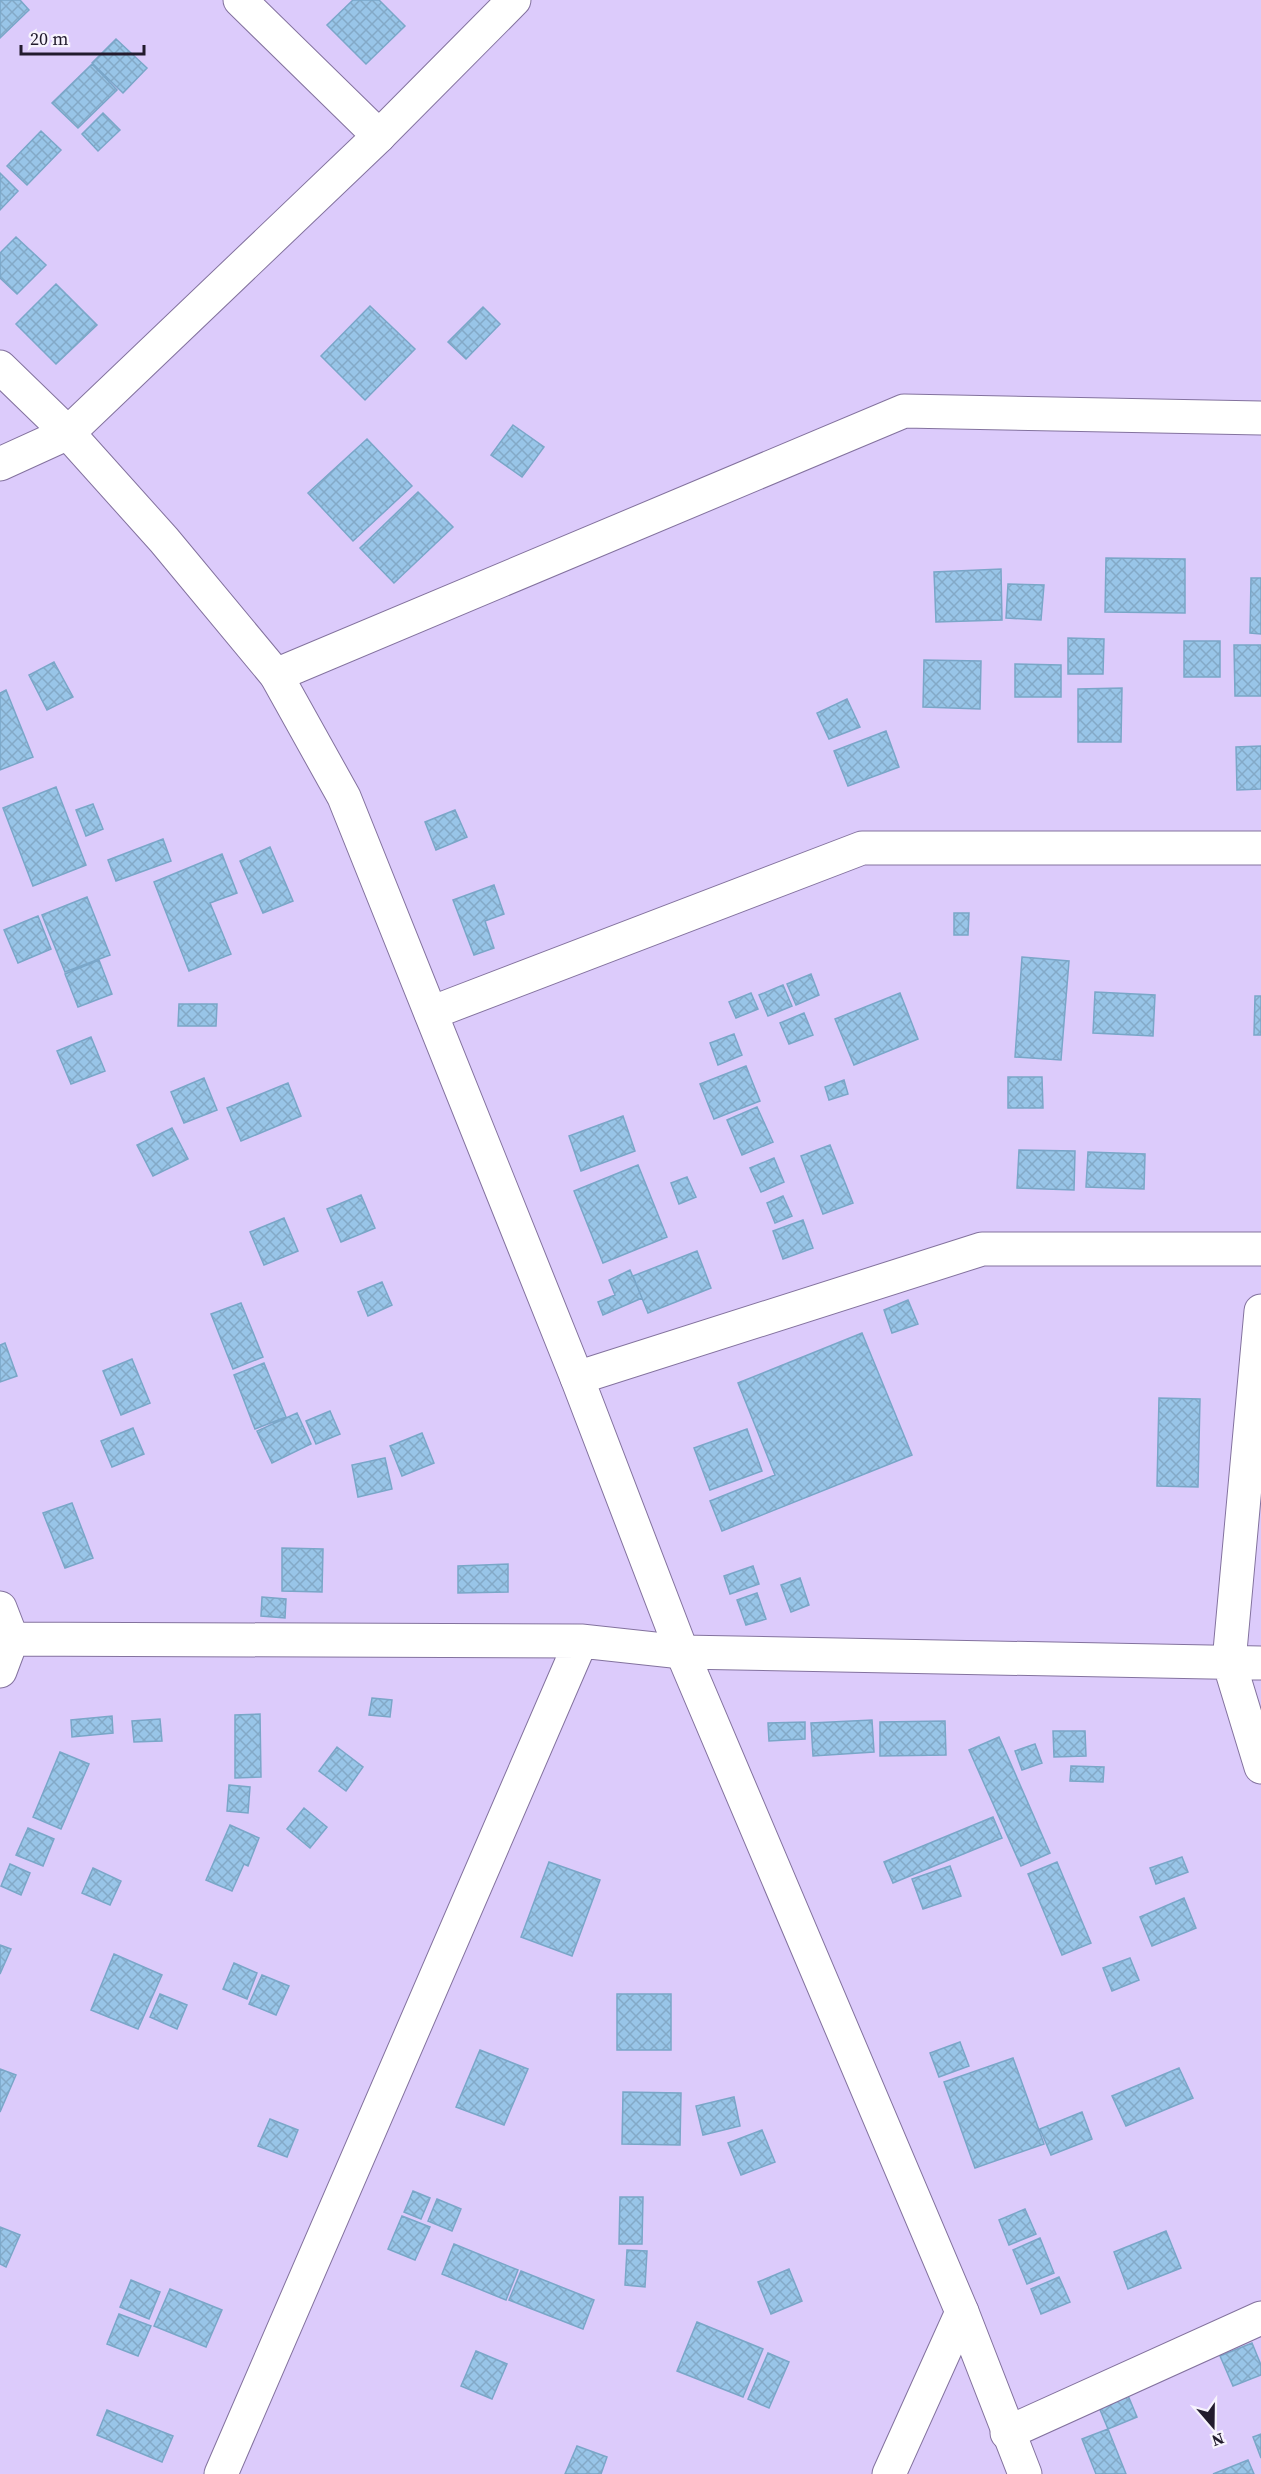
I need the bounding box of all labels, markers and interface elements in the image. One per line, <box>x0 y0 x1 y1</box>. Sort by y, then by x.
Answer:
scale bar <box>21 18 144 56</box>
text: 20 m <box>30 26 68 51</box>
north arrow <box>1183 2396 1243 2456</box>
text: N <box>1209 2428 1227 2453</box>

